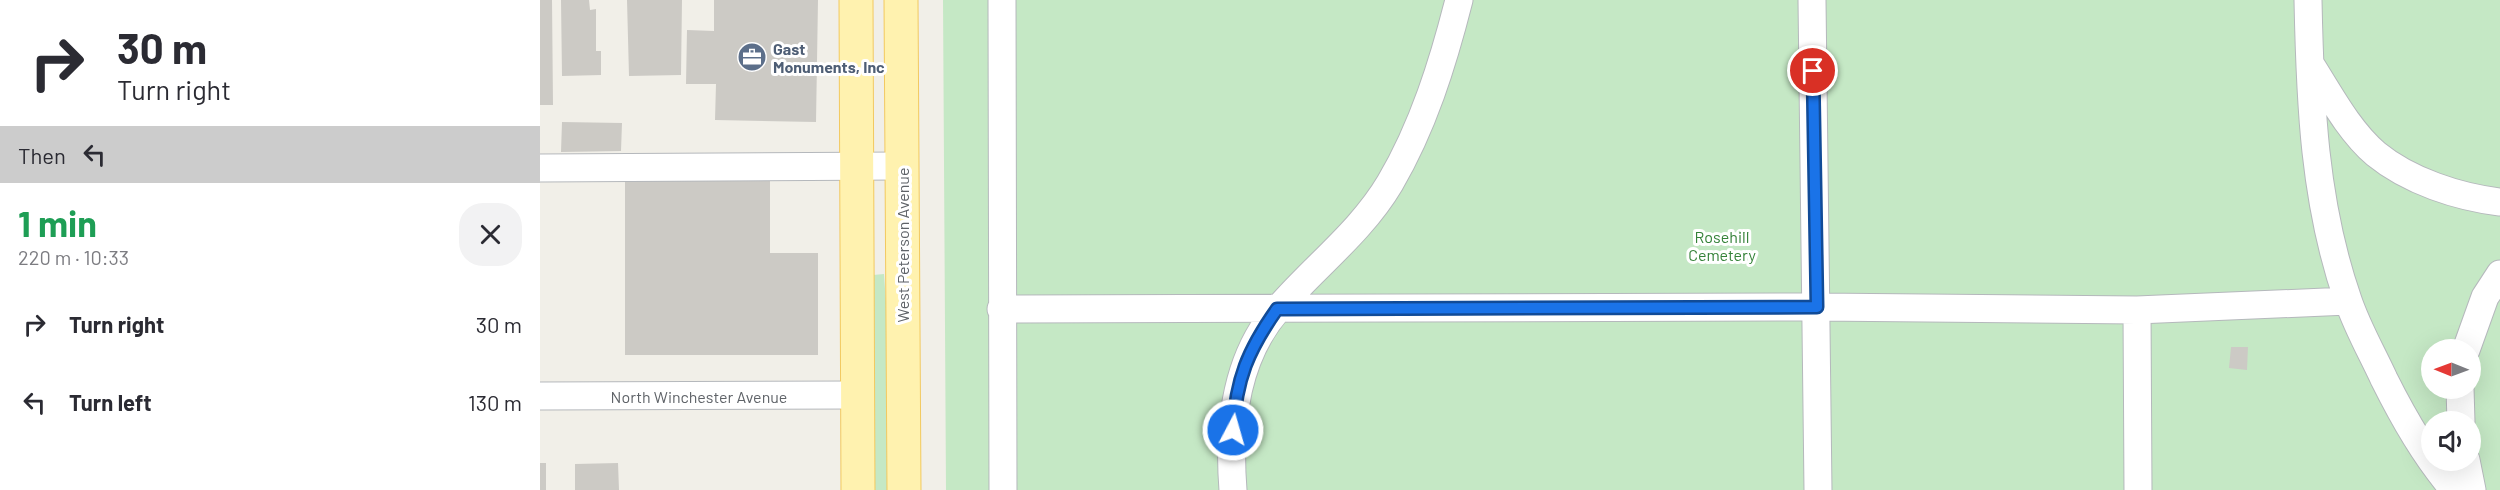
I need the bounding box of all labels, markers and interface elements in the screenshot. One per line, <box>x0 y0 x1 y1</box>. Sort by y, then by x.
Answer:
text: 30 m <box>117 22 207 72</box>
icon: right <box>18 24 96 102</box>
place label: Gast Monuments, Inc <box>773 39 885 76</box>
office icon: Gast Monuments, Inc <box>736 41 768 73</box>
pin <box>1787 45 1838 96</box>
icon: arrive <box>1796 54 1829 87</box>
text: Turn right <box>117 73 231 105</box>
icon: left <box>78 138 111 171</box>
text: Then <box>18 142 66 168</box>
street label: West Peterson Avenue <box>893 168 912 322</box>
text: 1 min <box>18 201 97 244</box>
button: close <box>459 203 522 266</box>
park label: Rosehill Cemetery <box>1688 227 1756 264</box>
text: 220 m · 10:33 <box>18 245 129 269</box>
icon: right <box>18 308 51 341</box>
text: Turn right <box>69 311 164 337</box>
text: 30 m <box>476 311 522 337</box>
north arrow <box>2421 339 2481 399</box>
map controls <box>2421 339 2481 471</box>
icon: left <box>18 386 51 419</box>
street label: North Winchester Avenue <box>611 387 787 406</box>
text: Turn left <box>69 389 152 415</box>
text: 130 m <box>468 389 522 415</box>
position arrow <box>1201 398 1265 462</box>
button: sound <box>2421 411 2481 471</box>

